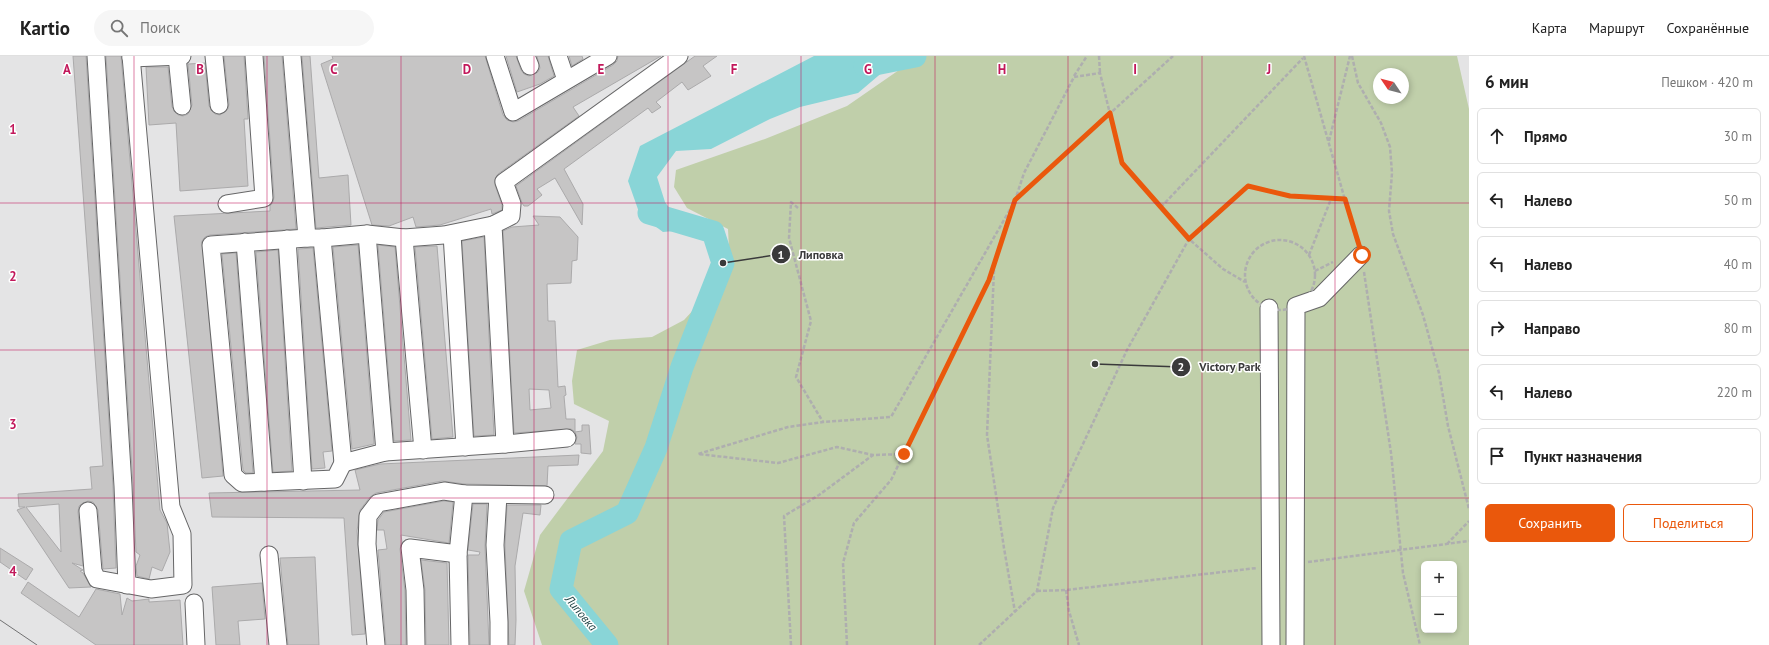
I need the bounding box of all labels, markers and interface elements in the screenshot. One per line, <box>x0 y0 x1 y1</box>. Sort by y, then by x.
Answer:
search box <box>94 10 374 46</box>
text: Kartio <box>20 16 70 40</box>
icon: search <box>108 17 130 39</box>
text: Поиск <box>140 18 180 37</box>
text: Карта <box>1532 19 1567 37</box>
text: Маршрут <box>1589 19 1644 37</box>
text: Сохранённые <box>1666 19 1749 37</box>
text: A <box>63 61 71 78</box>
text: B <box>196 61 204 78</box>
text: C <box>330 61 338 78</box>
text: D <box>463 61 471 78</box>
text: E <box>598 61 605 78</box>
text: F <box>731 61 738 78</box>
text: G <box>864 61 872 78</box>
text: H <box>998 61 1006 78</box>
text: I <box>1133 61 1137 78</box>
text: J <box>1266 61 1271 78</box>
north arrow <box>1373 68 1409 104</box>
text: 6 мин <box>1485 71 1529 93</box>
text: Пешком · 420 m <box>1661 74 1753 91</box>
text: 1 <box>9 121 17 138</box>
icon: ahead <box>1486 125 1508 147</box>
text: Прямо <box>1524 127 1567 146</box>
text: 30 m <box>1724 128 1752 145</box>
icon: left <box>1486 189 1508 211</box>
text: Налево <box>1524 191 1572 210</box>
text: 50 m <box>1724 192 1752 209</box>
callout: Липовка <box>771 242 851 266</box>
route start <box>1353 246 1371 264</box>
text: 1 <box>778 247 784 262</box>
text: Липовка <box>798 247 843 262</box>
icon: left <box>1486 253 1508 275</box>
text: Налево <box>1524 255 1572 274</box>
text: 40 m <box>1724 256 1752 273</box>
text: 2 <box>9 268 17 285</box>
icon: right <box>1486 317 1508 339</box>
text: Направо <box>1524 319 1580 338</box>
text: 80 m <box>1724 320 1752 337</box>
callout: Victory Park <box>1171 355 1269 379</box>
text: 2 <box>1178 359 1184 374</box>
text: Victory Park <box>1198 359 1261 374</box>
icon: left <box>1486 381 1508 403</box>
text: Налево <box>1524 383 1572 402</box>
text: 220 m <box>1717 384 1752 401</box>
text: 3 <box>9 416 17 433</box>
route end <box>895 445 913 463</box>
icon: arrive <box>1486 445 1508 467</box>
text: Пункт назначения <box>1524 447 1642 466</box>
button: Сохранить <box>1485 504 1615 542</box>
button: Поделиться <box>1623 504 1753 542</box>
map controls <box>1421 561 1457 633</box>
button: + <box>1421 561 1457 597</box>
text: 4 <box>9 563 17 580</box>
water label: Липовка <box>561 591 601 634</box>
button: − <box>1421 597 1457 633</box>

